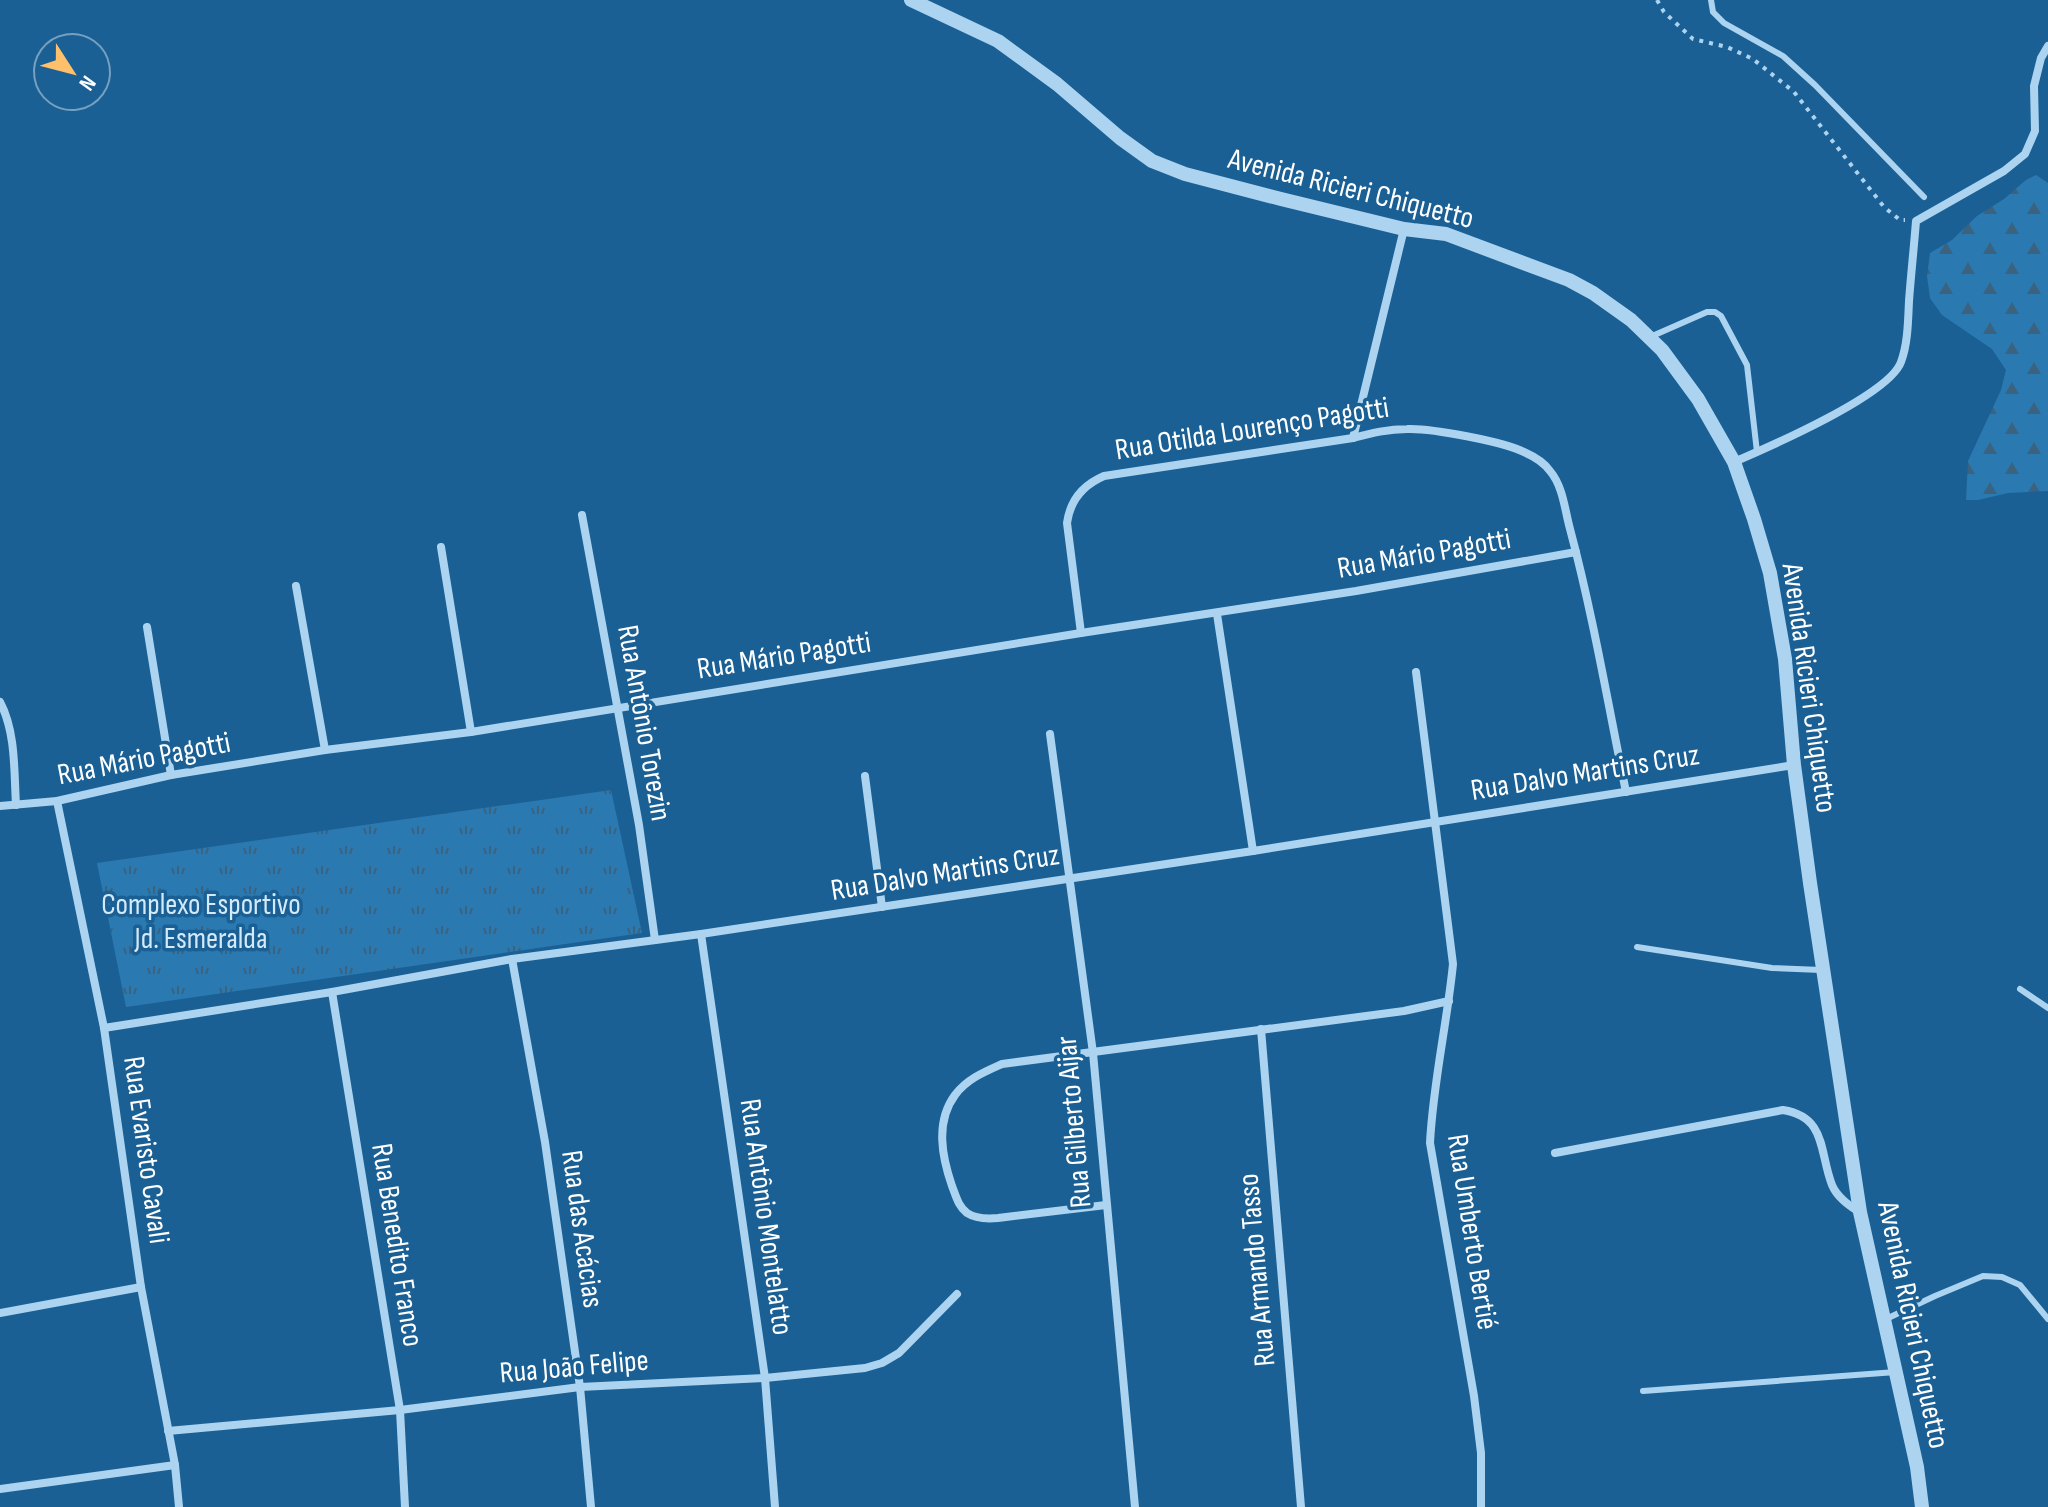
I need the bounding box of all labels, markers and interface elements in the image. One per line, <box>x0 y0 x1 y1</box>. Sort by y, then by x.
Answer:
north arrow <box>32 32 112 112</box>
text: N <box>73 70 101 96</box>
street label: Avenida Ricieri Chiquetto <box>1224 141 1477 237</box>
street label: Rua Otilda Lourenço Pagotti <box>1113 390 1391 468</box>
street label: Rua Mário Pagotti <box>1334 521 1514 587</box>
street label: Avenida Ricieri Chiquetto <box>1774 560 1844 815</box>
street label: Rua Antônio Torezin <box>609 622 679 824</box>
street label: Rua Mário Pagotti <box>695 624 873 688</box>
street label: Rua Mário Pagotti <box>54 725 234 793</box>
street label: Rua Dalvo Martins Cruz <box>1468 737 1702 809</box>
street label: Rua Dalvo Martins Cruz <box>828 837 1062 909</box>
park label: Complexo Esportivo Jd. Esmeralda <box>101 887 301 957</box>
street label: Rua Gilberto Aijar <box>1049 1034 1099 1209</box>
street label: Rua Evaristo Cavali <box>115 1054 177 1246</box>
street label: Rua Antônio Montelatto <box>732 1097 800 1337</box>
street label: Rua Umberto Bertié <box>1439 1132 1505 1332</box>
street label: Rua Benedito Franco <box>363 1141 431 1349</box>
street label: Rua das Acácias <box>553 1148 611 1310</box>
street label: Rua Armando Tasso <box>1231 1172 1283 1368</box>
street label: Avenida Ricieri Chiquetto <box>1869 1197 1957 1452</box>
street label: Rua João Felipe <box>498 1343 650 1391</box>

